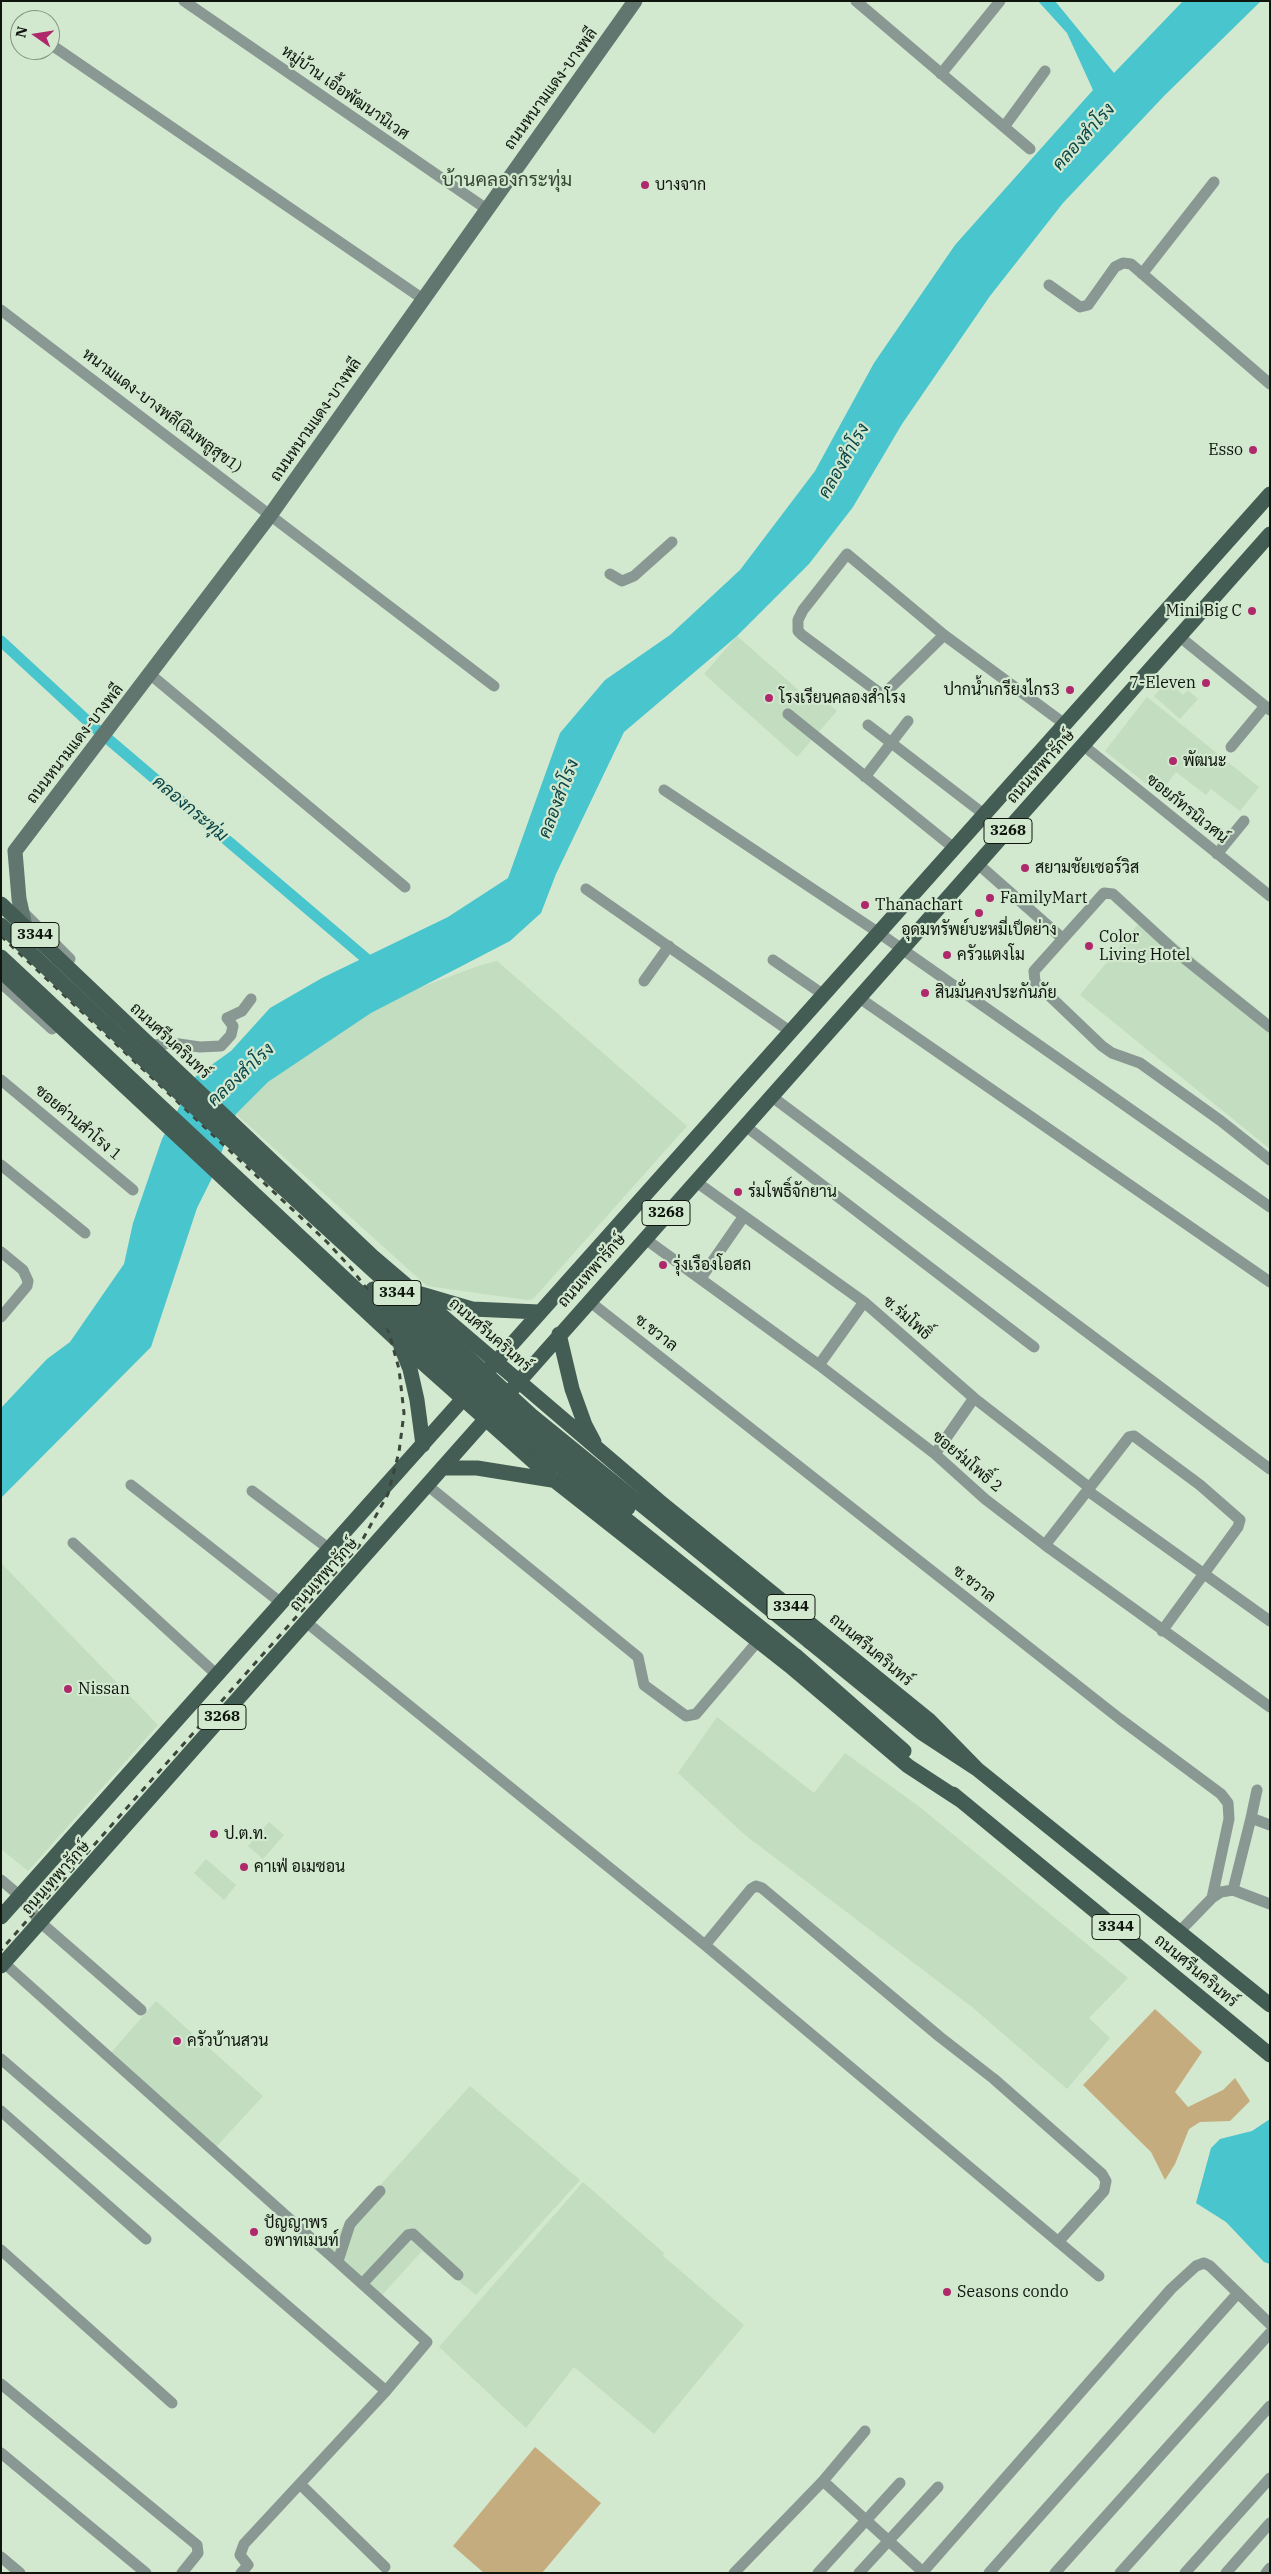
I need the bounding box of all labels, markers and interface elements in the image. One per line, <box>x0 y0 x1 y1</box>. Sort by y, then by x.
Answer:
north arrow <box>10 10 60 60</box>
text: N <box>11 24 31 39</box>
street label: ถนนหนามแดง-บางพลี <box>500 24 602 154</box>
street label: หมู่บ้าน เอื้อพัฒนานิเวศ <box>277 42 413 144</box>
water label: คลองสำโรง <box>1048 99 1120 175</box>
district label: บ้านคลองกระทุ่ม <box>442 170 572 192</box>
place label: บางจาก <box>655 175 706 195</box>
marker: บางจาก <box>639 179 651 191</box>
street label: หนามแดง-บางพลี(ฉิมพลูสุข1) <box>78 345 246 477</box>
street label: ถนนหนามแดง-บางพลี <box>266 355 366 485</box>
water label: คลองสำโรง <box>814 420 874 502</box>
place label: Esso <box>1208 440 1243 460</box>
marker: Esso <box>1247 444 1259 456</box>
place label: Mini Big C <box>1165 601 1242 621</box>
marker: Mini Big C <box>1246 605 1258 617</box>
place label: 7-Eleven <box>1129 673 1196 693</box>
marker: 7-Eleven <box>1200 677 1212 689</box>
place label: ปากน้ำเกรียงไกร3 <box>943 680 1060 700</box>
street label: ถนนหนามแดง-บางพลี <box>22 681 128 807</box>
marker: ปากน้ำเกรียงไกร3 <box>1064 684 1076 696</box>
place label: โรงเรียนคลองสำโรง <box>779 688 906 708</box>
marker: โรงเรียนคลองสำโรง <box>763 692 775 704</box>
street label: ถนนเทพารักษ์ <box>1003 726 1079 808</box>
place label: พัฒนะ <box>1183 751 1227 771</box>
marker: พัฒนะ <box>1167 755 1179 767</box>
water label: คลองสำโรง <box>534 756 584 842</box>
street label: ซอยภัทรนิเวศน์ <box>1142 770 1232 848</box>
water label: คลองกระทุ่ม <box>148 771 232 847</box>
road number: 3268 <box>984 818 1032 844</box>
place label: สยามชัยเซอร์วิส <box>1035 858 1139 878</box>
marker: สยามชัยเซอร์วิส <box>1019 862 1031 874</box>
place label: FamilyMart <box>1000 888 1087 908</box>
marker: FamilyMart <box>984 892 996 904</box>
place label: Thanachart <box>875 895 963 915</box>
marker: Thanachart <box>859 899 871 911</box>
marker: อุดมทรัพย์บะหมี่เป็ดย่าง <box>973 907 985 919</box>
place label: อุดมทรัพย์บะหมี่เป็ดย่าง <box>901 920 1057 940</box>
road number: 3344 <box>11 922 59 948</box>
place label: Color Living Hotel <box>1099 927 1190 965</box>
marker: Color Living Hotel <box>1083 940 1095 952</box>
place label: ครัวแตงโม <box>957 945 1025 965</box>
marker: ครัวแตงโม <box>941 949 953 961</box>
place label: สินมั่นคงประกันภัย <box>935 983 1057 1003</box>
marker: สินมั่นคงประกันภัย <box>919 987 931 999</box>
street label: ถนนศรีนครินทร์ <box>126 999 214 1083</box>
water label: คลองสำโรง <box>203 1039 279 1111</box>
street label: ซอยด่านสำโรง 1 <box>31 1081 125 1165</box>
place label: ร่มโพธิ์จักยาน <box>748 1182 837 1202</box>
marker: ร่มโพธิ์จักยาน <box>732 1186 744 1198</box>
road number: 3268 <box>642 1200 690 1226</box>
street label: ถนนเทพารักษ์ <box>554 1230 630 1312</box>
place label: รุ่งเรืองโอสถ <box>673 1255 751 1275</box>
marker: รุ่งเรืองโอสถ <box>657 1259 669 1271</box>
road number: 3344 <box>373 1280 421 1306</box>
street label: ซ.ร่มโพธิ์ <box>879 1292 935 1344</box>
street label: ถนนศรีนครินทร์ <box>445 1294 535 1376</box>
street label: ซ.ชวาล <box>631 1310 681 1356</box>
street label: ซอยร่มโพธิ์ 2 <box>928 1427 1006 1497</box>
street label: ถนนเทพารักษ์ <box>286 1534 362 1616</box>
street label: ซ.ชวาล <box>949 1561 999 1607</box>
road number: 3344 <box>767 1594 815 1620</box>
street label: ถนนศรีนครินทร์ <box>825 1610 917 1690</box>
place label: Nissan <box>78 1679 130 1699</box>
marker: Nissan <box>62 1683 74 1695</box>
road number: 3268 <box>198 1704 246 1730</box>
place label: ป.ต.ท. <box>224 1824 268 1844</box>
marker: ป.ต.ท. <box>208 1828 220 1840</box>
street label: ถนนเทพารักษ์ <box>18 1837 94 1919</box>
place label: คาเฟ่ อเมซอน <box>254 1857 345 1877</box>
marker: คาเฟ่ อเมซอน <box>238 1861 250 1873</box>
road number: 3344 <box>1092 1914 1140 1940</box>
street label: ถนนศรีนครินทร์ <box>1150 1931 1242 2011</box>
place label: ครัวบ้านสวน <box>187 2031 269 2051</box>
marker: ครัวบ้านสวน <box>171 2035 183 2047</box>
place label: ปัญญาพร อพาทเมนท์ <box>264 2213 339 2251</box>
marker: ปัญญาพร อพาทเมนท์ <box>248 2226 260 2238</box>
place label: Seasons condo <box>957 2282 1069 2302</box>
marker: Seasons condo <box>941 2286 953 2298</box>

